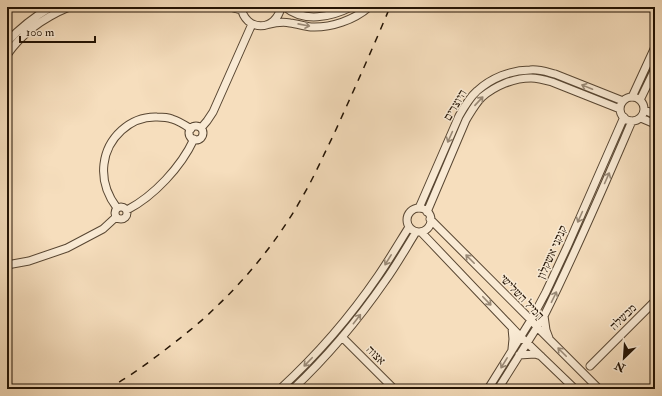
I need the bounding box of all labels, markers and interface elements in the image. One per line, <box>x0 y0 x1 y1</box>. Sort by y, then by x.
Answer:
scale bar <box>20 18 95 44</box>
one-way arrow <box>297 22 310 30</box>
text: 100 m <box>26 25 55 40</box>
one-way arrow <box>581 82 593 90</box>
street label: היוצרים <box>440 87 471 124</box>
one-way arrow <box>475 96 484 106</box>
one-way arrow <box>446 131 453 143</box>
one-way arrow <box>604 173 612 185</box>
one-way arrow <box>575 210 583 222</box>
street label: קנקני אשקלון <box>534 223 571 281</box>
one-way arrow <box>384 254 392 266</box>
one-way arrow <box>465 254 475 264</box>
street label: המיל השלישי <box>496 271 547 323</box>
one-way arrow <box>551 291 558 303</box>
one-way arrow <box>482 296 491 306</box>
street label: מבשלה <box>607 301 640 334</box>
one-way arrow <box>353 313 361 324</box>
north arrow <box>604 338 644 378</box>
street label: אצוה <box>363 342 389 368</box>
one-way arrow <box>557 347 567 356</box>
one-way arrow <box>303 357 313 367</box>
one-way arrow <box>500 357 508 368</box>
text: N <box>612 358 628 375</box>

